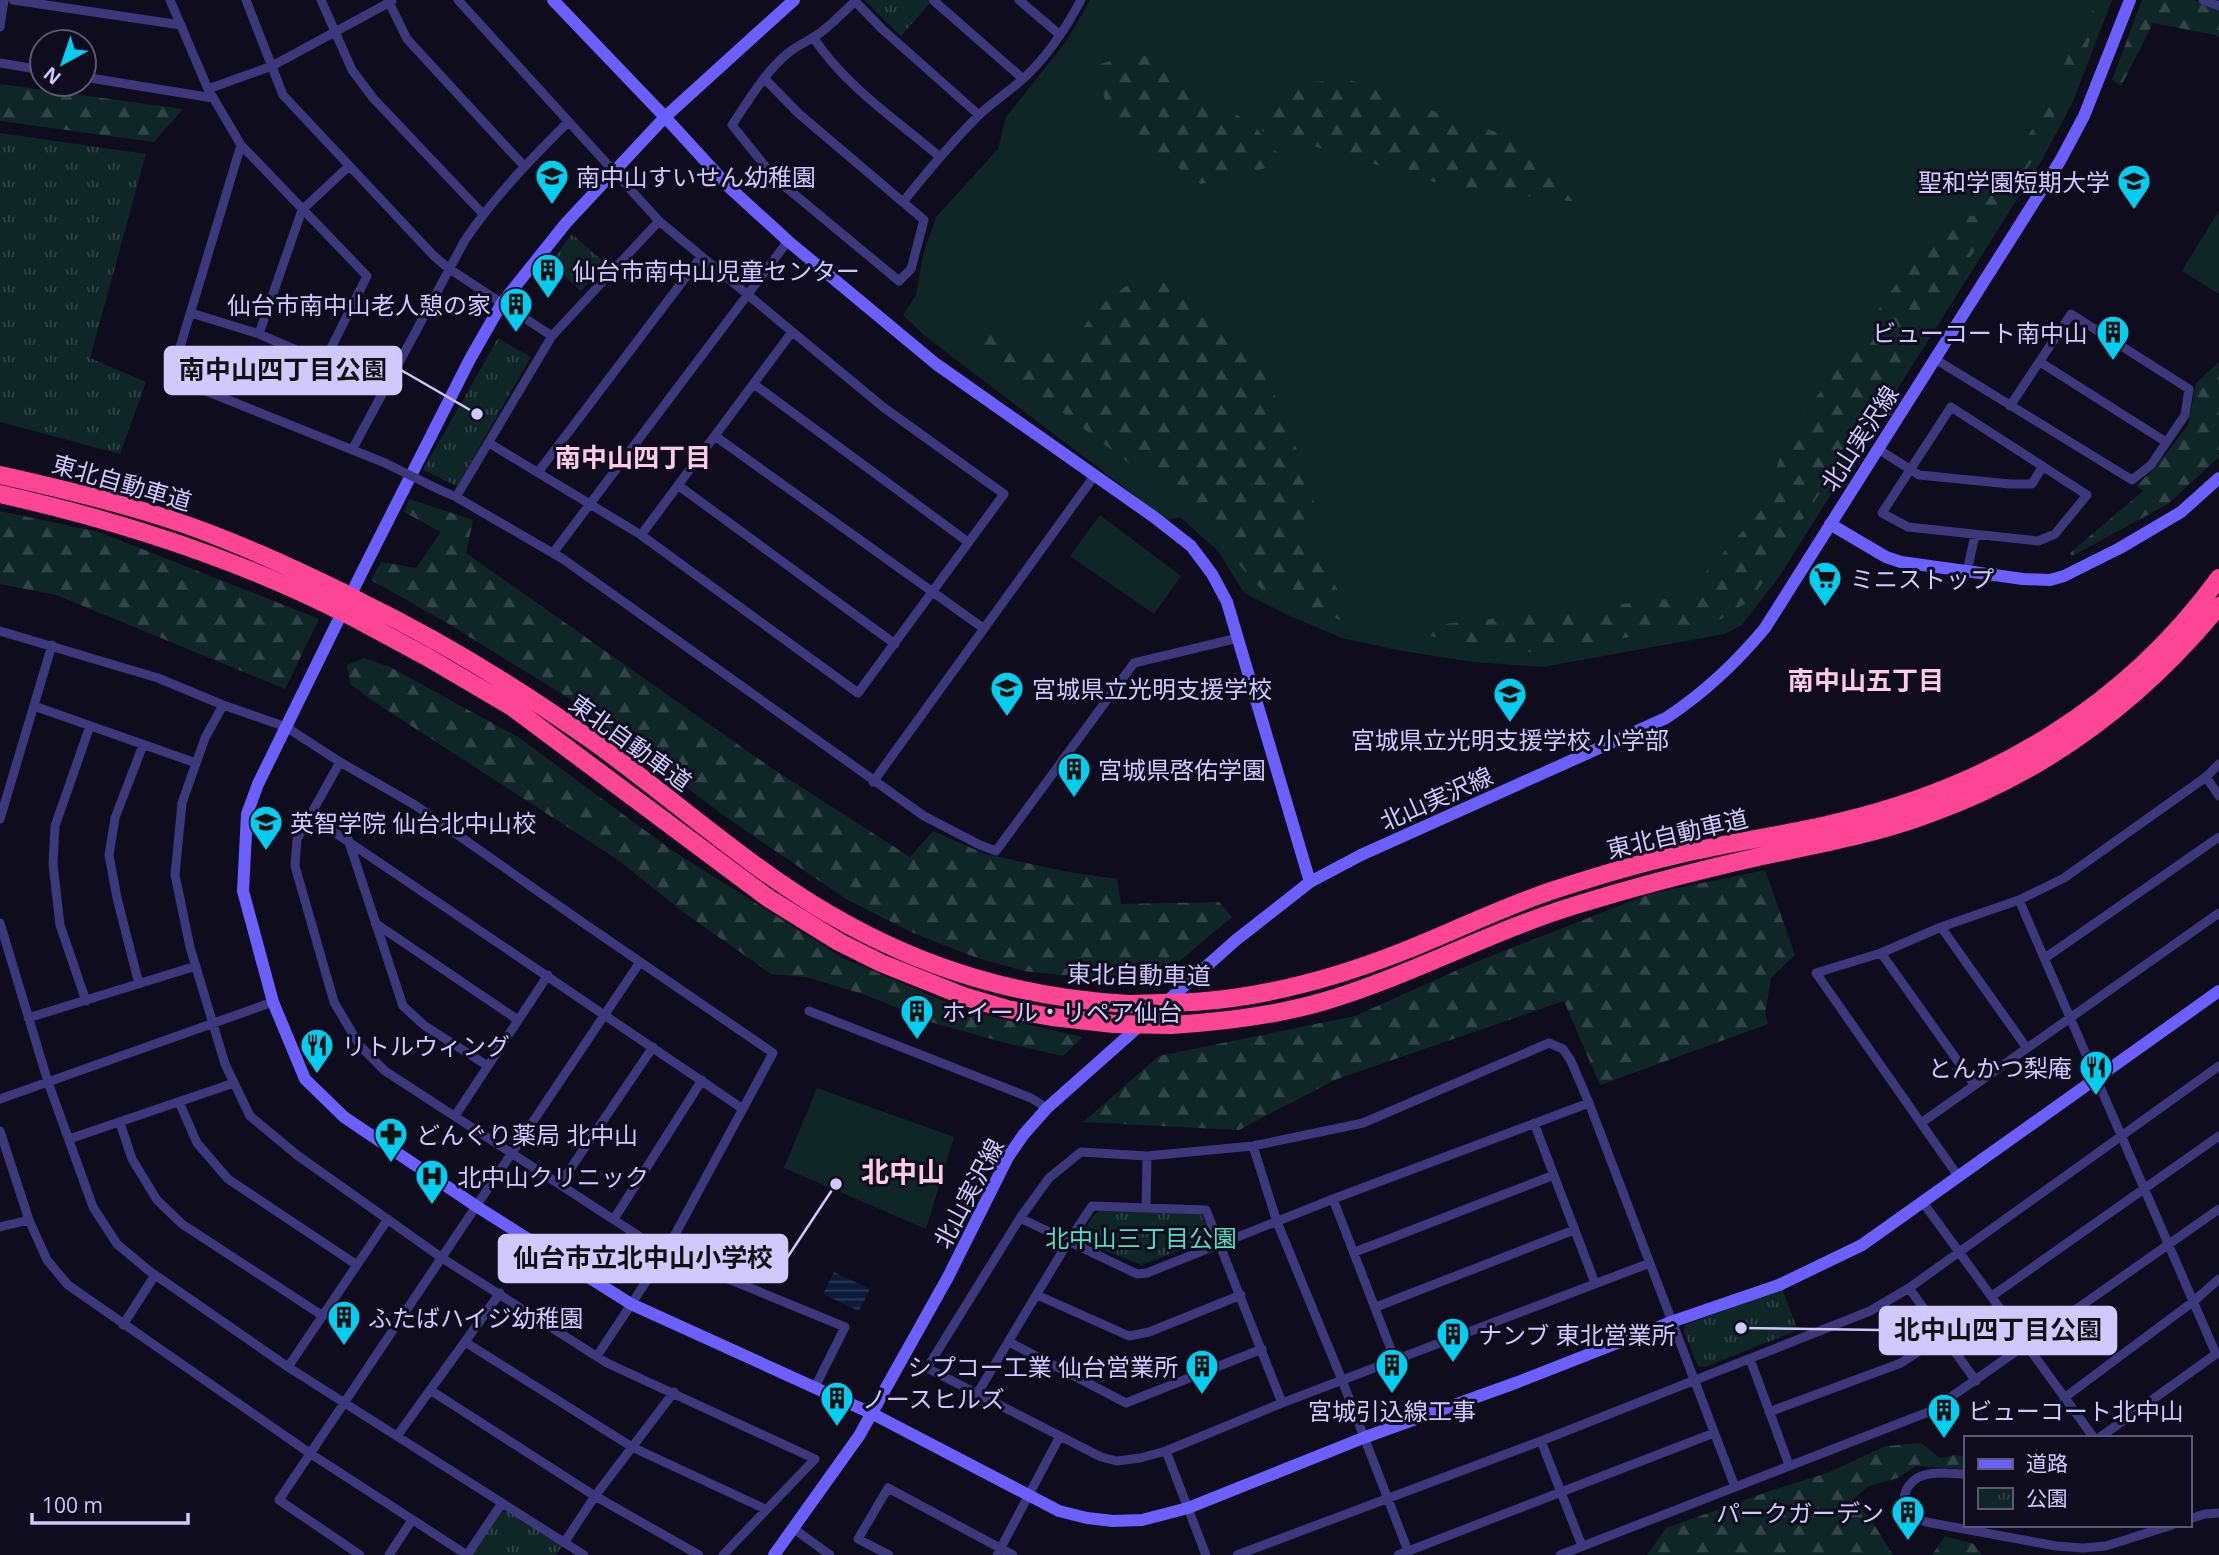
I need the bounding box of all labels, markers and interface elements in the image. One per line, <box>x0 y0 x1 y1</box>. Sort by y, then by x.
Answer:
north arrow <box>28 28 98 98</box>
text: N <box>38 61 66 91</box>
school or university icon: 南中山すいせん幼稚園 <box>533 157 571 206</box>
place label: 南中山すいせん幼稚園 <box>576 160 816 193</box>
school or university icon: 聖和学園短期大学 <box>2115 162 2153 211</box>
place label: 聖和学園短期大学 <box>1918 165 2110 198</box>
building icon: 仙台市南中山児童センター <box>529 251 567 300</box>
place label: 仙台市南中山児童センター <box>572 254 860 287</box>
building icon: 仙台市南中山老人憩の家 <box>497 285 535 334</box>
place label: 仙台市南中山老人憩の家 <box>227 288 491 321</box>
building icon: ビューコート南中山 <box>2094 313 2132 362</box>
place label: ビューコート南中山 <box>1872 316 2088 349</box>
callout: 南中山四丁目公園 <box>165 347 401 394</box>
text: 南中山四丁目公園 <box>179 351 387 387</box>
street label: 北山実沢線 <box>1812 379 1906 497</box>
district label: 南中山四丁目 <box>555 439 711 475</box>
street label: 東北自動車道 <box>48 446 196 518</box>
supermarket icon: ミニストップ <box>1806 559 1844 608</box>
place label: ミニストップ <box>1850 562 1994 595</box>
district label: 南中山五丁目 <box>1788 662 1944 698</box>
school or university icon: 宮城県立光明支援学校 <box>988 669 1026 718</box>
place label: 宮城県立光明支援学校 <box>1032 672 1272 705</box>
school or university icon: 宮城県立光明支援学校 小学部 <box>1491 675 1529 724</box>
street label: 東北自動車道 <box>563 686 699 798</box>
place label: 宮城県立光明支援学校 小学部 <box>1351 723 1669 756</box>
building icon: 宮城県啓佑学園 <box>1055 750 1093 799</box>
place label: 宮城県啓佑学園 <box>1098 753 1266 786</box>
street label: 北山実沢線 <box>1374 759 1498 837</box>
street label: 東北自動車道 <box>1603 801 1751 865</box>
school or university icon: 英智学院 仙台北中山校 <box>247 803 285 852</box>
place label: 英智学院 仙台北中山校 <box>290 806 536 839</box>
street label: 東北自動車道 <box>1067 956 1211 992</box>
building icon: ホイール・リペア仙台 <box>898 992 936 1041</box>
place label: ホイール・リペア仙台 <box>942 995 1182 1028</box>
restaurant icon: リトルウィング <box>298 1026 336 1075</box>
place label: リトルウィング <box>342 1029 510 1062</box>
restaurant icon: とんかつ梨庵 <box>2077 1048 2115 1097</box>
place label: とんかつ梨庵 <box>1928 1051 2072 1084</box>
pharmacy icon: どんぐり薬局 北中山 <box>372 1115 410 1164</box>
place label: どんぐり薬局 北中山 <box>416 1118 638 1151</box>
street label: 北山実沢線 <box>925 1132 1011 1254</box>
district label: 北中山 <box>861 1152 945 1190</box>
hospital icon: 北中山クリニック <box>413 1157 451 1206</box>
place label: 北中山クリニック <box>457 1160 649 1193</box>
park label: 北中山三丁目公園 <box>1045 1221 1237 1254</box>
callout: 仙台市立北中山小学校 <box>499 1235 787 1282</box>
text: 仙台市立北中山小学校 <box>513 1239 773 1275</box>
building icon: ふたばハイジ幼稚園 <box>325 1298 363 1347</box>
place label: ふたばハイジ幼稚園 <box>368 1301 584 1334</box>
callout: 北中山四丁目公園 <box>1880 1307 2116 1354</box>
text: 北中山四丁目公園 <box>1894 1311 2102 1347</box>
building icon: ナンブ 東北営業所 <box>1434 1315 1472 1364</box>
place label: ナンブ 東北営業所 <box>1478 1318 1676 1351</box>
building icon: 宮城引込線工事 <box>1373 1346 1411 1395</box>
building icon: シプコー工業 仙台営業所 <box>1183 1347 1221 1396</box>
place label: シプコー工業 仙台営業所 <box>908 1350 1178 1383</box>
building icon: ノースヒルズ <box>818 1379 856 1428</box>
place label: ノースヒルズ <box>862 1382 1005 1415</box>
building icon: ビューコート北中山 <box>1925 1391 1963 1440</box>
place label: 宮城引込線工事 <box>1308 1394 1476 1427</box>
place label: ビューコート北中山 <box>1968 1394 2184 1427</box>
legend <box>1964 1436 2191 1527</box>
text: 道路 <box>2026 1449 2068 1477</box>
scale bar <box>32 1482 187 1526</box>
text: 公園 <box>2026 1484 2068 1512</box>
text: 100 m <box>42 1491 103 1519</box>
building icon: パークガーデン <box>1889 1493 1927 1542</box>
place label: パークガーデン <box>1716 1496 1884 1529</box>

